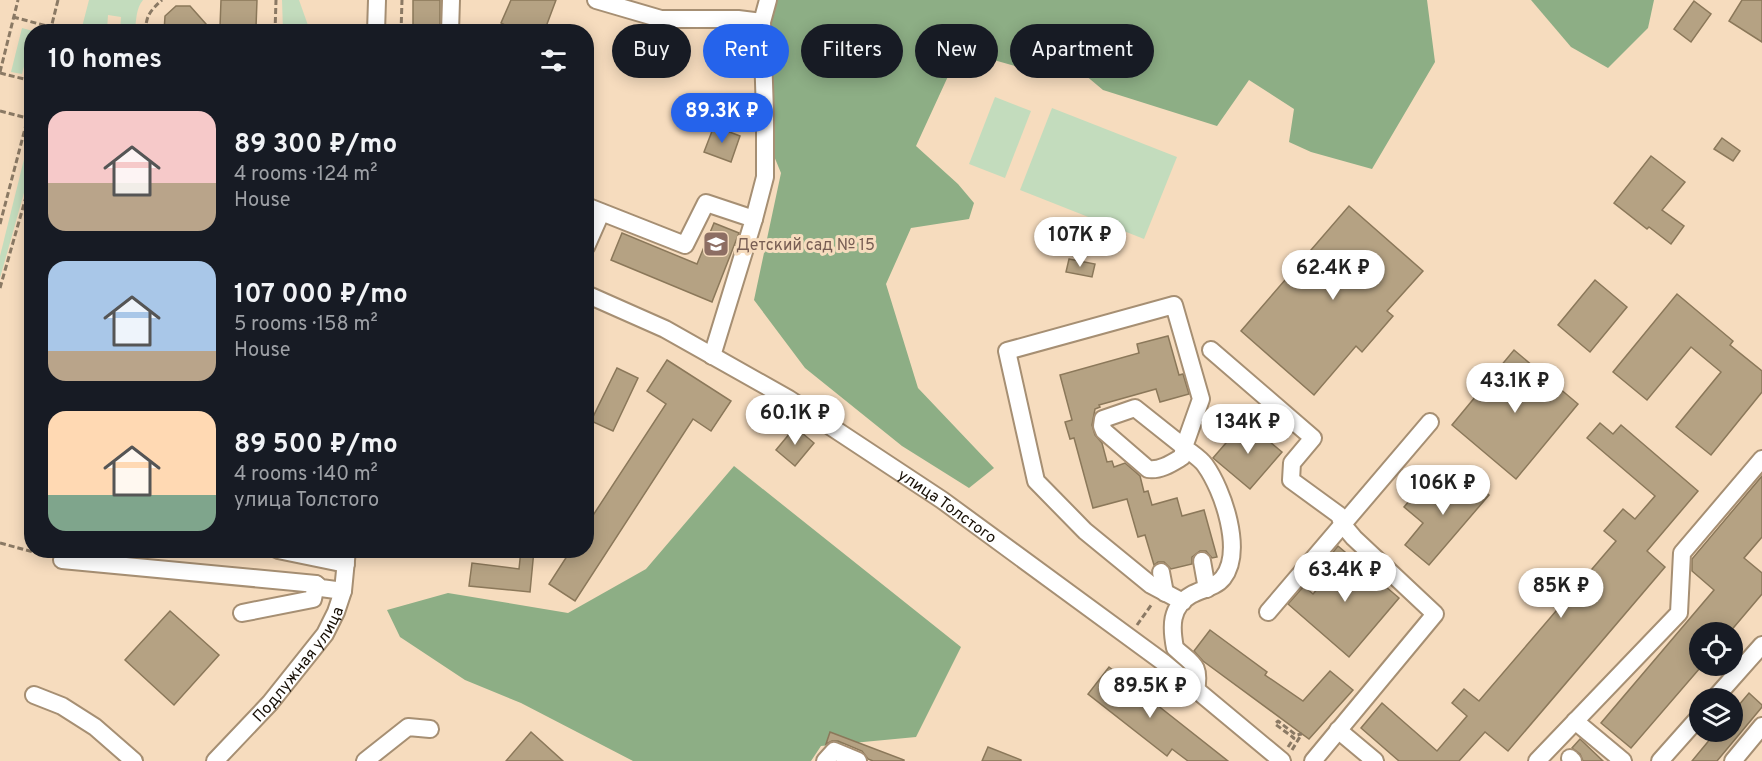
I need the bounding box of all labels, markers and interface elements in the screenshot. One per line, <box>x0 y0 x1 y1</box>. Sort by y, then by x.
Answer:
chip: Buy <box>612 24 691 78</box>
chip: Rent <box>703 24 789 78</box>
chip: Filters <box>801 24 903 78</box>
chip: New <box>915 24 998 78</box>
chip: Apartment <box>1010 24 1154 78</box>
text: 10 homes <box>48 44 162 77</box>
icon: filters <box>537 44 570 77</box>
pin: 89.3K ₽ <box>667 93 777 144</box>
text: 89.3K ₽ <box>685 99 759 125</box>
text: 89 300 ₽/mo <box>234 129 397 162</box>
icon: home <box>96 135 168 207</box>
text: 4 rooms · 124 m² <box>234 162 377 188</box>
text: House <box>234 188 290 214</box>
pin: 107K ₽ <box>1031 217 1129 268</box>
text: 107K ₽ <box>1048 223 1112 249</box>
school or university icon: Детский сад № 15 <box>701 229 731 259</box>
place label: Детский сад № 15 <box>736 236 875 256</box>
pin: 62.4K ₽ <box>1278 250 1388 301</box>
text: 62.4K ₽ <box>1296 256 1370 282</box>
text: 107 000 ₽/mo <box>234 279 408 312</box>
icon: home <box>96 285 168 357</box>
text: 5 rooms · 158 m² <box>234 312 378 338</box>
text: House <box>234 338 290 364</box>
pin: 43.1K ₽ <box>1460 363 1570 414</box>
text: 43.1K ₽ <box>1480 369 1550 395</box>
pin: 60.1K ₽ <box>740 395 850 446</box>
text: 60.1K ₽ <box>760 401 830 427</box>
pin: 134K ₽ <box>1199 404 1297 455</box>
text: 134K ₽ <box>1215 410 1281 436</box>
text: 89 500 ₽/mo <box>234 429 398 462</box>
icon: home <box>96 435 168 507</box>
text: 4 rooms · 140 m² <box>234 462 378 488</box>
pin: 106K ₽ <box>1394 465 1492 516</box>
street label: улица Толстого <box>893 466 1000 549</box>
text: 106K ₽ <box>1410 471 1476 497</box>
text: улица Толстого <box>234 488 379 514</box>
pin: 63.4K ₽ <box>1290 552 1400 603</box>
text: 63.4K ₽ <box>1308 558 1382 584</box>
pin: 85K ₽ <box>1519 568 1603 619</box>
text: 85K ₽ <box>1532 574 1590 600</box>
street label: Подлужная улица <box>249 604 349 727</box>
map controls <box>1689 622 1743 742</box>
button: locate <box>1689 622 1743 676</box>
pin: 89.5K ₽ <box>1095 668 1205 719</box>
text: 89.5K ₽ <box>1113 674 1187 700</box>
button: layers <box>1689 688 1743 742</box>

